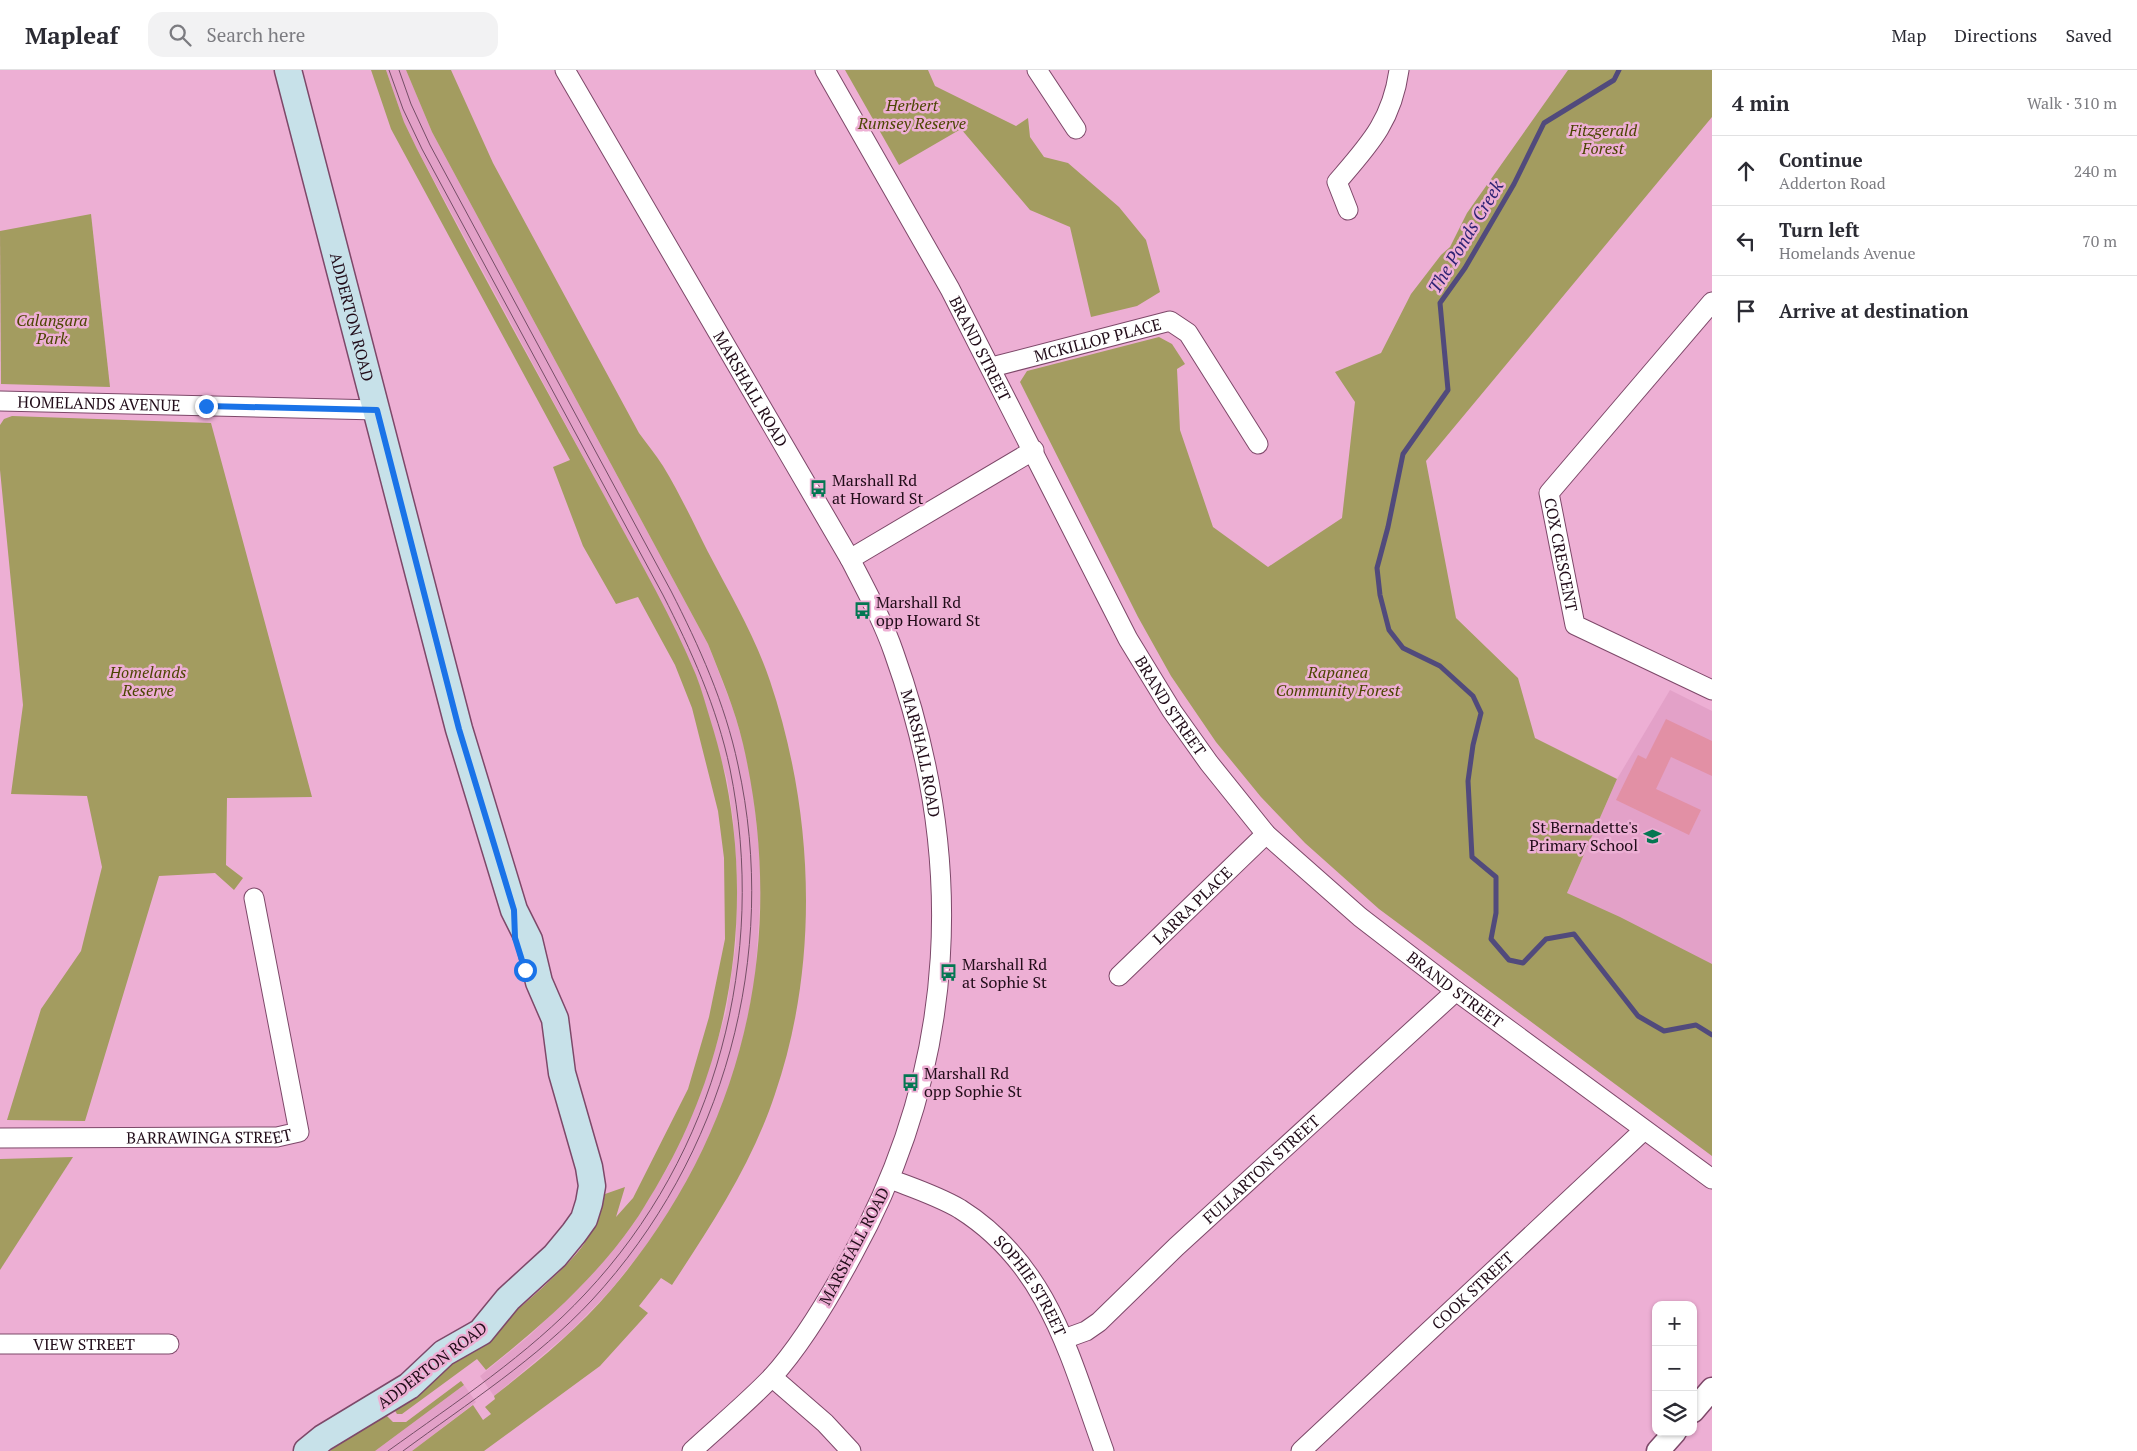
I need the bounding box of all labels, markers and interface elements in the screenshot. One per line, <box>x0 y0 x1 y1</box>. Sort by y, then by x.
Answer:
search box <box>148 12 498 57</box>
text: Mapleaf <box>25 19 118 51</box>
icon: search <box>166 21 194 49</box>
text: Search here <box>206 22 305 47</box>
text: Map <box>1891 23 1926 47</box>
text: Directions <box>1954 23 2037 47</box>
text: Saved <box>2065 23 2112 47</box>
text: 4 min <box>1732 89 1789 117</box>
text: Walk · 310 m <box>2027 92 2117 114</box>
park label: Herbert Rumsey Reserve <box>857 94 966 134</box>
park label: Fitzgerald Forest <box>1568 119 1638 159</box>
text: Continue <box>1779 147 1863 172</box>
icon: ahead <box>1732 157 1760 185</box>
text: 240 m <box>2074 160 2117 182</box>
text: Adderton Road <box>1779 172 1886 194</box>
water label: The Ponds Creek <box>1422 175 1508 297</box>
text: Turn left <box>1779 217 1860 242</box>
icon: left <box>1732 227 1760 255</box>
text: 70 m <box>2082 230 2117 252</box>
text: Homelands Avenue <box>1779 242 1916 264</box>
street label: ADDERTON ROAD <box>325 250 379 384</box>
street label: BRAND STREET <box>944 292 1016 405</box>
icon: arrive <box>1732 297 1760 325</box>
text: Arrive at destination <box>1779 298 1968 323</box>
park label: Calangara Park <box>16 309 88 349</box>
street label: MCKILLOP PLACE <box>1032 313 1164 367</box>
street label: MARSHALL ROAD <box>708 327 793 451</box>
street label: HOMELANDS AVENUE <box>17 390 181 416</box>
route end <box>195 395 218 418</box>
place label: Marshall Rd at Howard St <box>832 469 923 509</box>
bus stop icon: Marshall Rd at Howard St <box>808 479 828 499</box>
street label: COX CRESCENT <box>1539 496 1583 614</box>
place label: Marshall Rd opp Howard St <box>876 591 980 631</box>
bus stop icon: Marshall Rd opp Howard St <box>852 601 872 621</box>
street label: BRAND STREET <box>1130 652 1211 760</box>
park label: Homelands Reserve <box>109 661 187 701</box>
park label: Rapanea Community Forest <box>1276 661 1401 701</box>
street label: MARSHALL ROAD <box>896 687 946 819</box>
place label: St Bernadette's Primary School <box>1529 816 1638 856</box>
school or university icon: St Bernadette's Primary School <box>1642 826 1662 846</box>
street label: LARRA PLACE <box>1148 862 1237 949</box>
street label: BRAND STREET <box>1402 946 1508 1033</box>
place label: Marshall Rd at Sophie St <box>962 953 1047 993</box>
route start <box>514 959 537 982</box>
bus stop icon: Marshall Rd at Sophie St <box>938 963 958 983</box>
place label: Marshall Rd opp Sophie St <box>924 1062 1022 1102</box>
bus stop icon: Marshall Rd opp Sophie St <box>900 1072 920 1092</box>
street label: FULLARTON STREET <box>1198 1110 1325 1228</box>
street label: BARRAWINGA STREET <box>126 1123 294 1149</box>
street label: MARSHALL ROAD <box>814 1183 894 1309</box>
street label: SOPHIE STREET <box>989 1230 1072 1340</box>
street label: COOK STREET <box>1427 1246 1519 1334</box>
map controls <box>1652 1301 1697 1436</box>
button: + <box>1652 1301 1697 1346</box>
street label: ADDERTON ROAD <box>373 1316 491 1414</box>
street label: VIEW STREET <box>33 1333 135 1355</box>
button: − <box>1652 1346 1697 1391</box>
button: layers <box>1652 1391 1697 1436</box>

